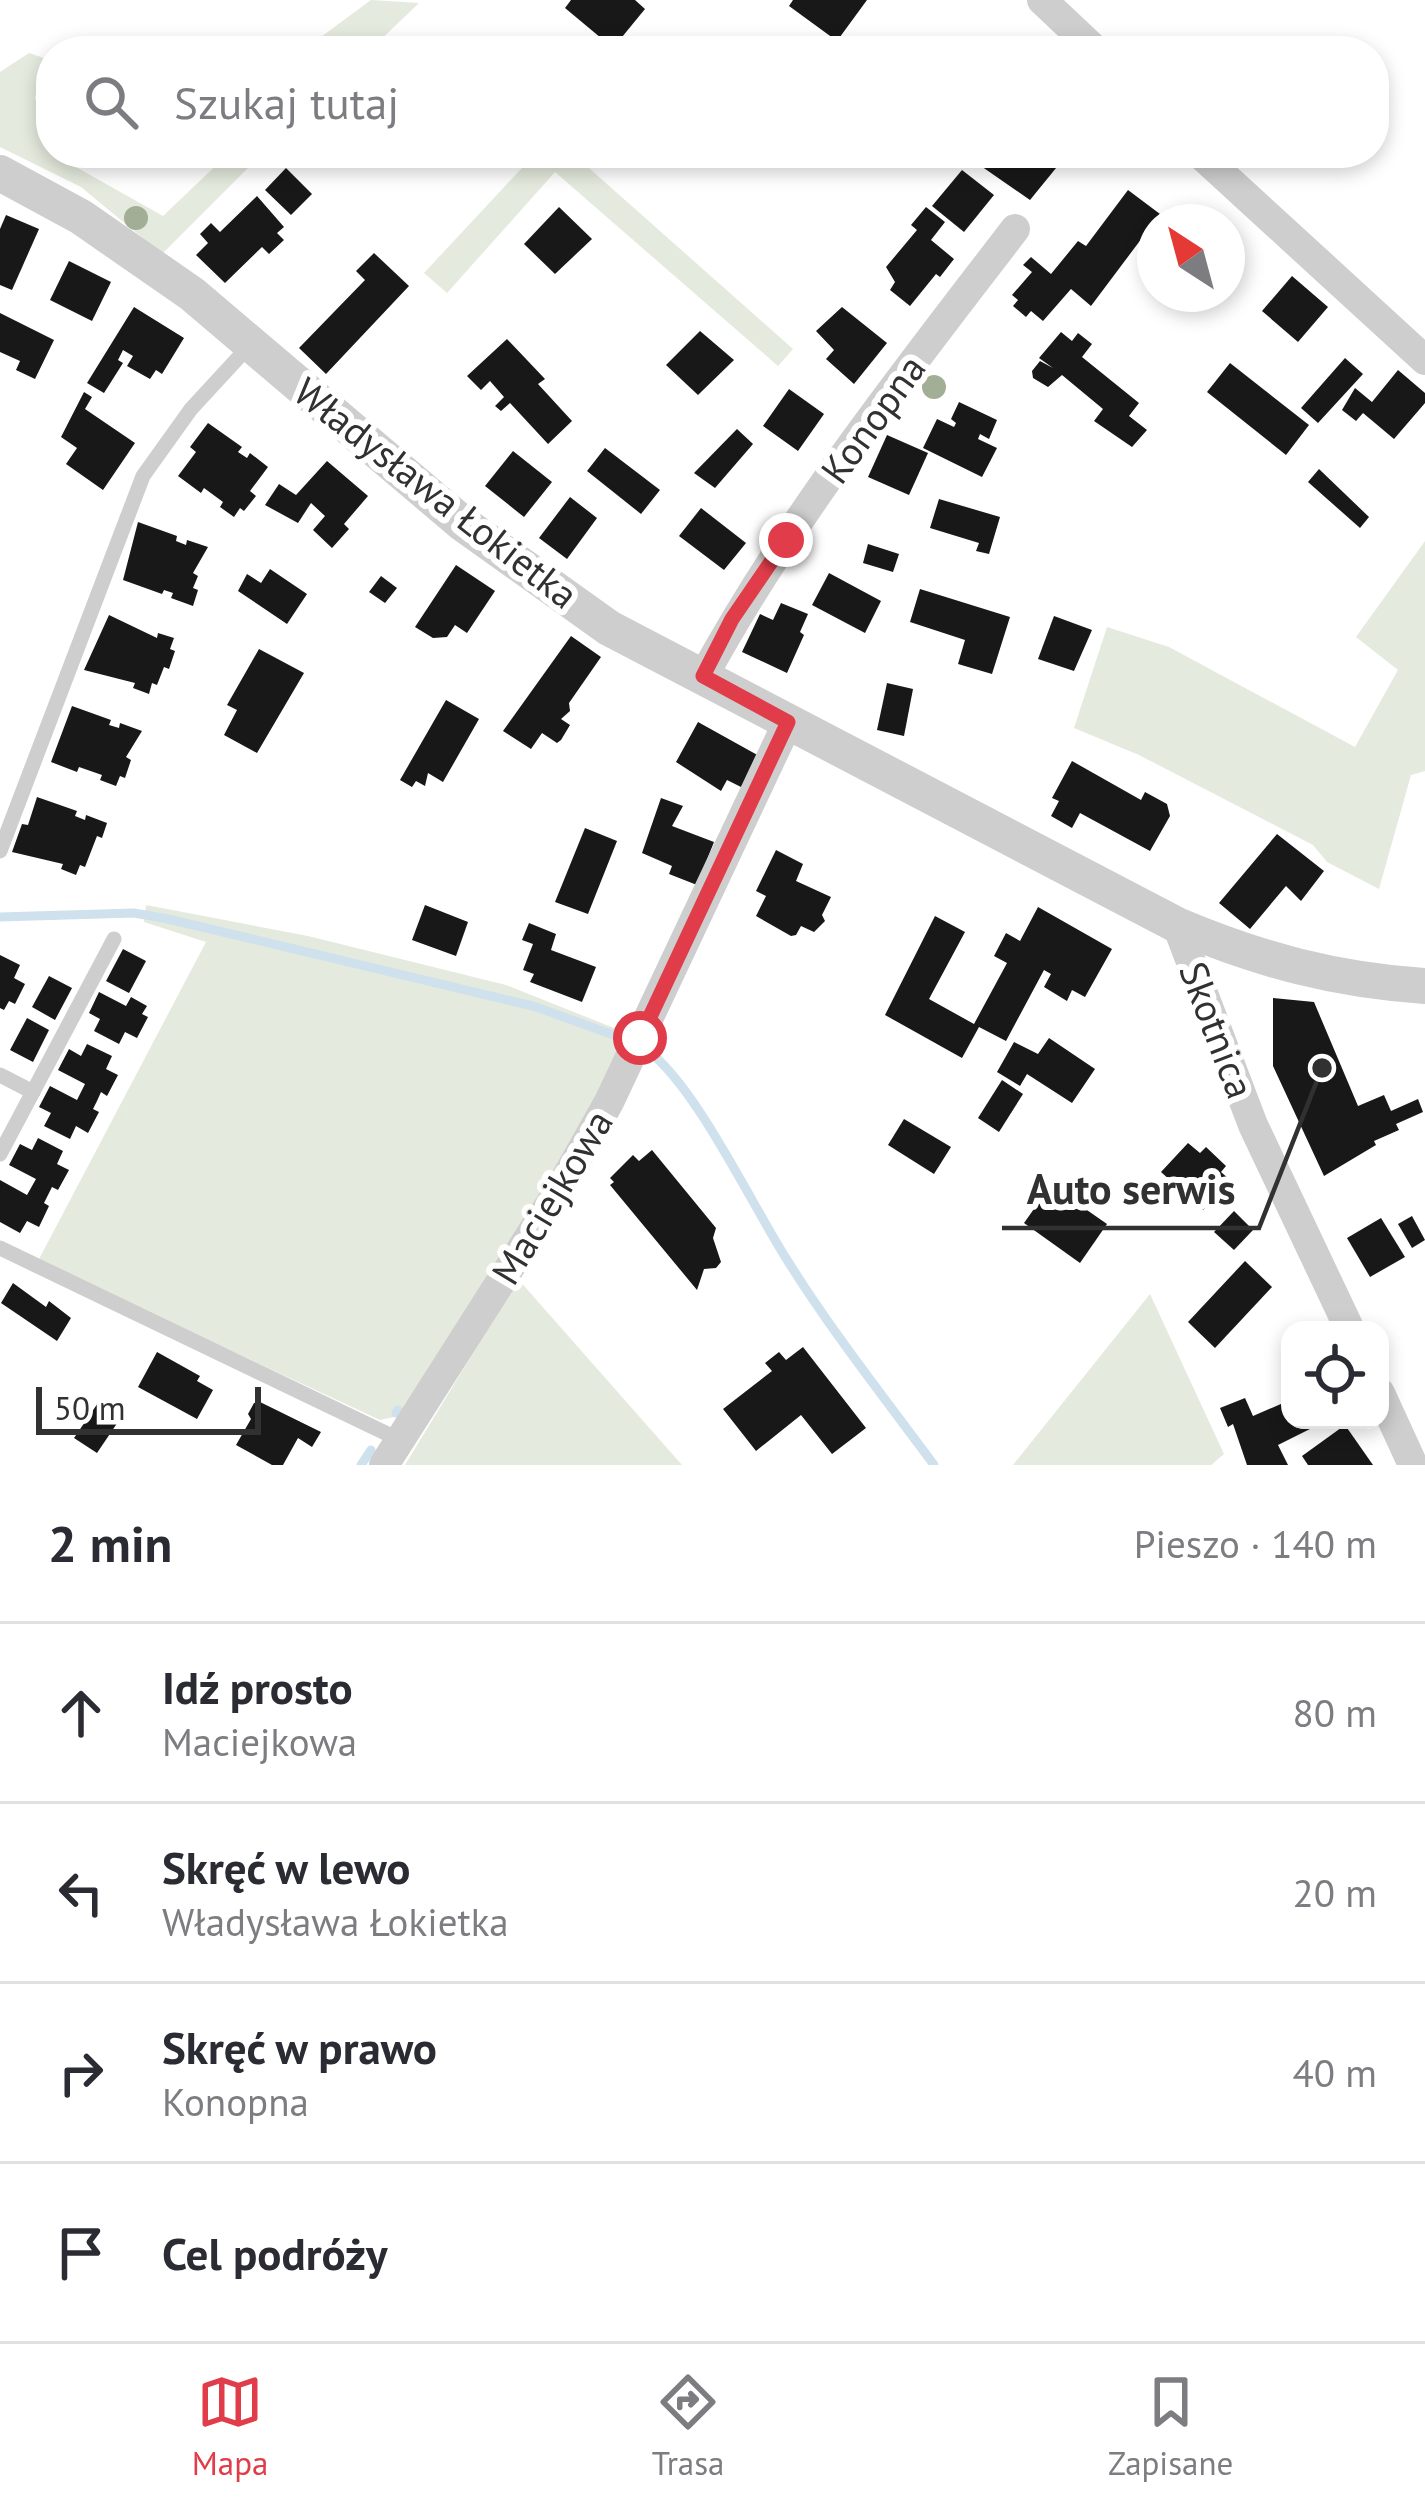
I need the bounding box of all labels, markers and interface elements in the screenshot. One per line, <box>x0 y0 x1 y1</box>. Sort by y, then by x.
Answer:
search box <box>36 36 1389 168</box>
icon: search <box>78 69 144 135</box>
text: Szukaj tutaj <box>174 73 399 131</box>
north arrow <box>1137 204 1245 312</box>
street label: Konopna <box>809 344 936 493</box>
street label: Władysława Łokietka <box>284 366 589 619</box>
route end <box>759 513 813 567</box>
street label: Skotnica <box>1168 955 1267 1105</box>
route start <box>613 1011 667 1065</box>
street label: Maciejkowa <box>479 1100 624 1294</box>
callout: Auto serwis <box>1002 1150 1259 1228</box>
text: Auto serwis <box>1027 1161 1235 1216</box>
map controls <box>1281 1321 1389 1429</box>
button: locate <box>1281 1321 1389 1429</box>
scale bar <box>36 1381 261 1434</box>
text: 50 m <box>54 1386 126 1429</box>
text: 2 min <box>48 1510 172 1576</box>
text: Pieszo · 140 m <box>1134 1518 1377 1569</box>
text: Idź prosto <box>162 1658 353 1716</box>
icon: ahead <box>48 1680 114 1746</box>
text: 80 m <box>1292 1687 1377 1738</box>
text: Maciejkowa <box>162 1716 357 1767</box>
text: Skręć w lewo <box>162 1838 410 1896</box>
icon: left <box>48 1860 114 1926</box>
text: 20 m <box>1292 1867 1377 1918</box>
text: Władysława Łokietka <box>162 1896 509 1947</box>
text: Skręć w prawo <box>162 2018 437 2076</box>
icon: right <box>48 2040 114 2106</box>
text: 40 m <box>1292 2047 1377 2098</box>
text: Konopna <box>162 2076 309 2127</box>
icon: arrive <box>48 2220 114 2286</box>
text: Cel podróży <box>162 2224 387 2282</box>
tab: Mapa <box>192 2369 268 2484</box>
tab: Trasa <box>652 2369 724 2484</box>
tab: Zapisane <box>1108 2369 1233 2484</box>

